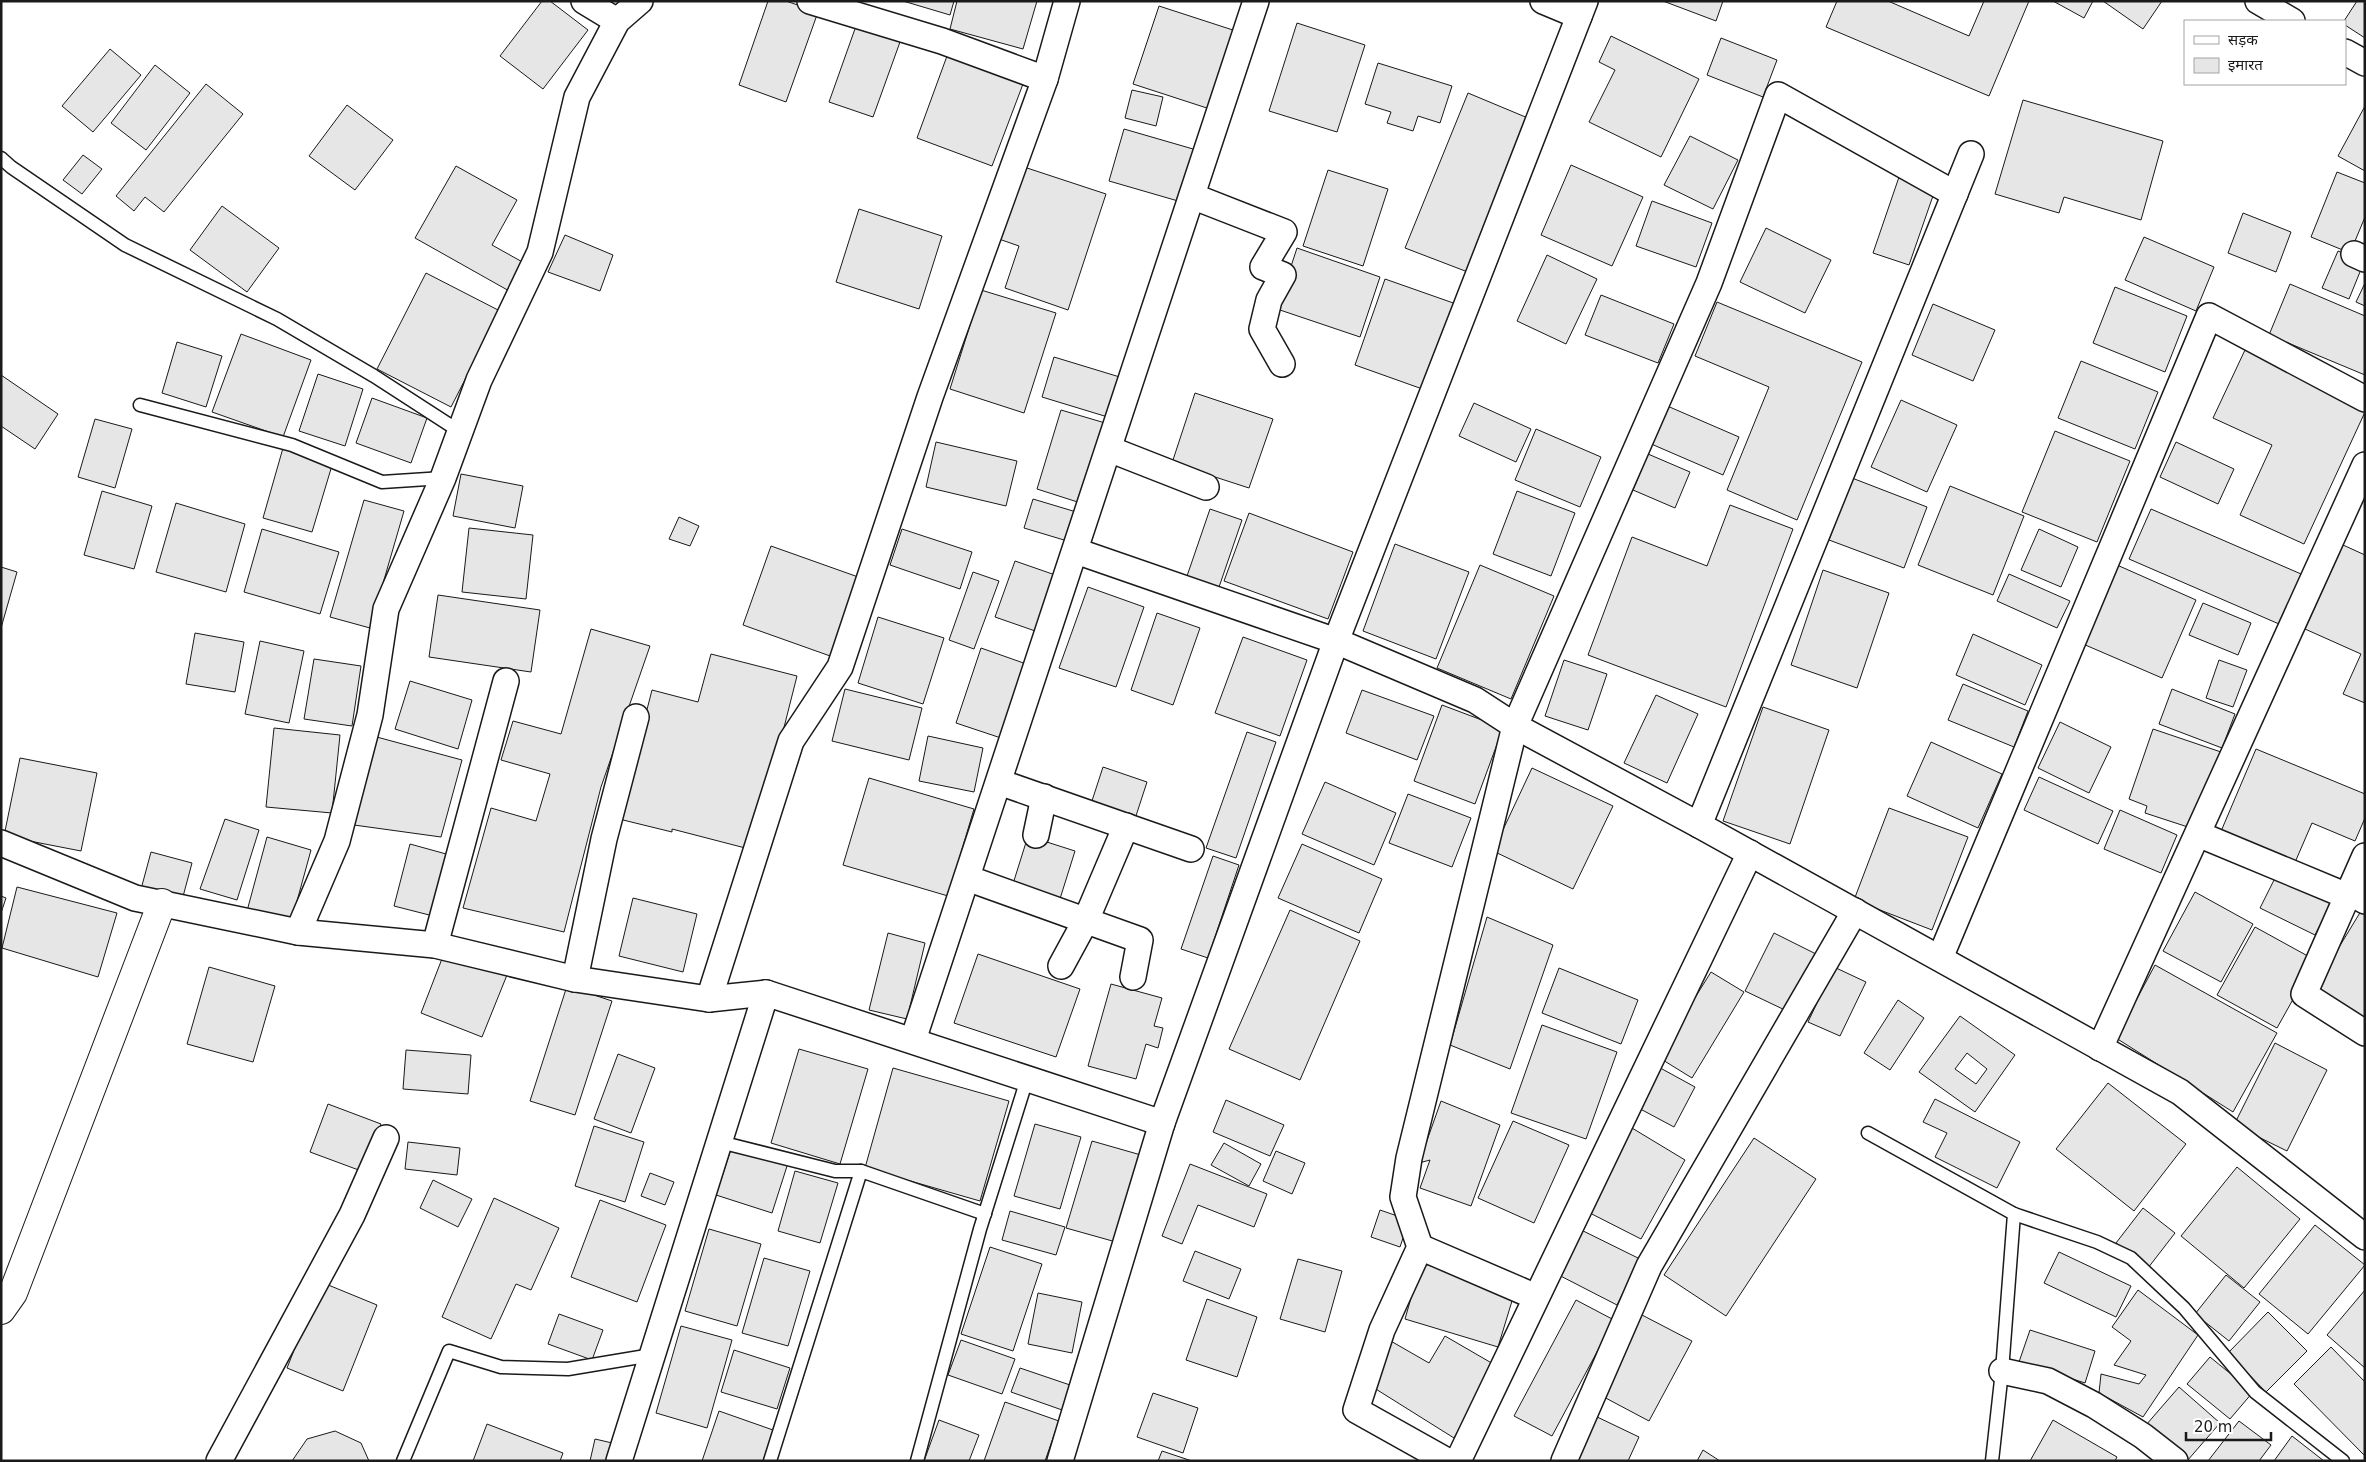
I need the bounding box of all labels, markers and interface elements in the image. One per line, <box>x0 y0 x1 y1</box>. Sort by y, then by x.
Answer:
legend <box>2184 20 2346 85</box>
text: सड़क <box>2228 31 2258 49</box>
text: इमारत <box>2228 56 2263 74</box>
scale bar <box>2186 1410 2271 1442</box>
text: 20 m <box>2194 1418 2232 1436</box>

